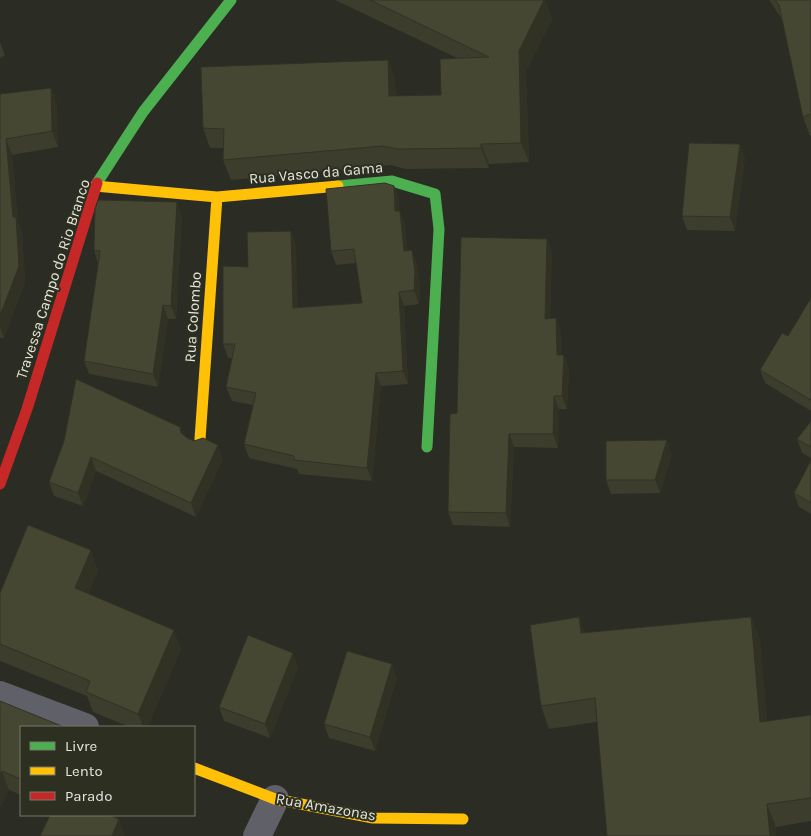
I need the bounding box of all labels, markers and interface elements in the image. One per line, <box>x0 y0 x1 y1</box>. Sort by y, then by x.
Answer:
street label: Rua Vasco da Gama <box>248 158 384 188</box>
street label: Travessa Campo do Rio Branco <box>12 177 94 381</box>
street label: Rua Colombo <box>181 271 205 363</box>
legend <box>20 726 195 816</box>
text: Livre <box>65 737 97 755</box>
text: Lento <box>65 762 103 780</box>
text: Parado <box>65 787 112 805</box>
street label: Rua Amazonas <box>274 789 378 825</box>

